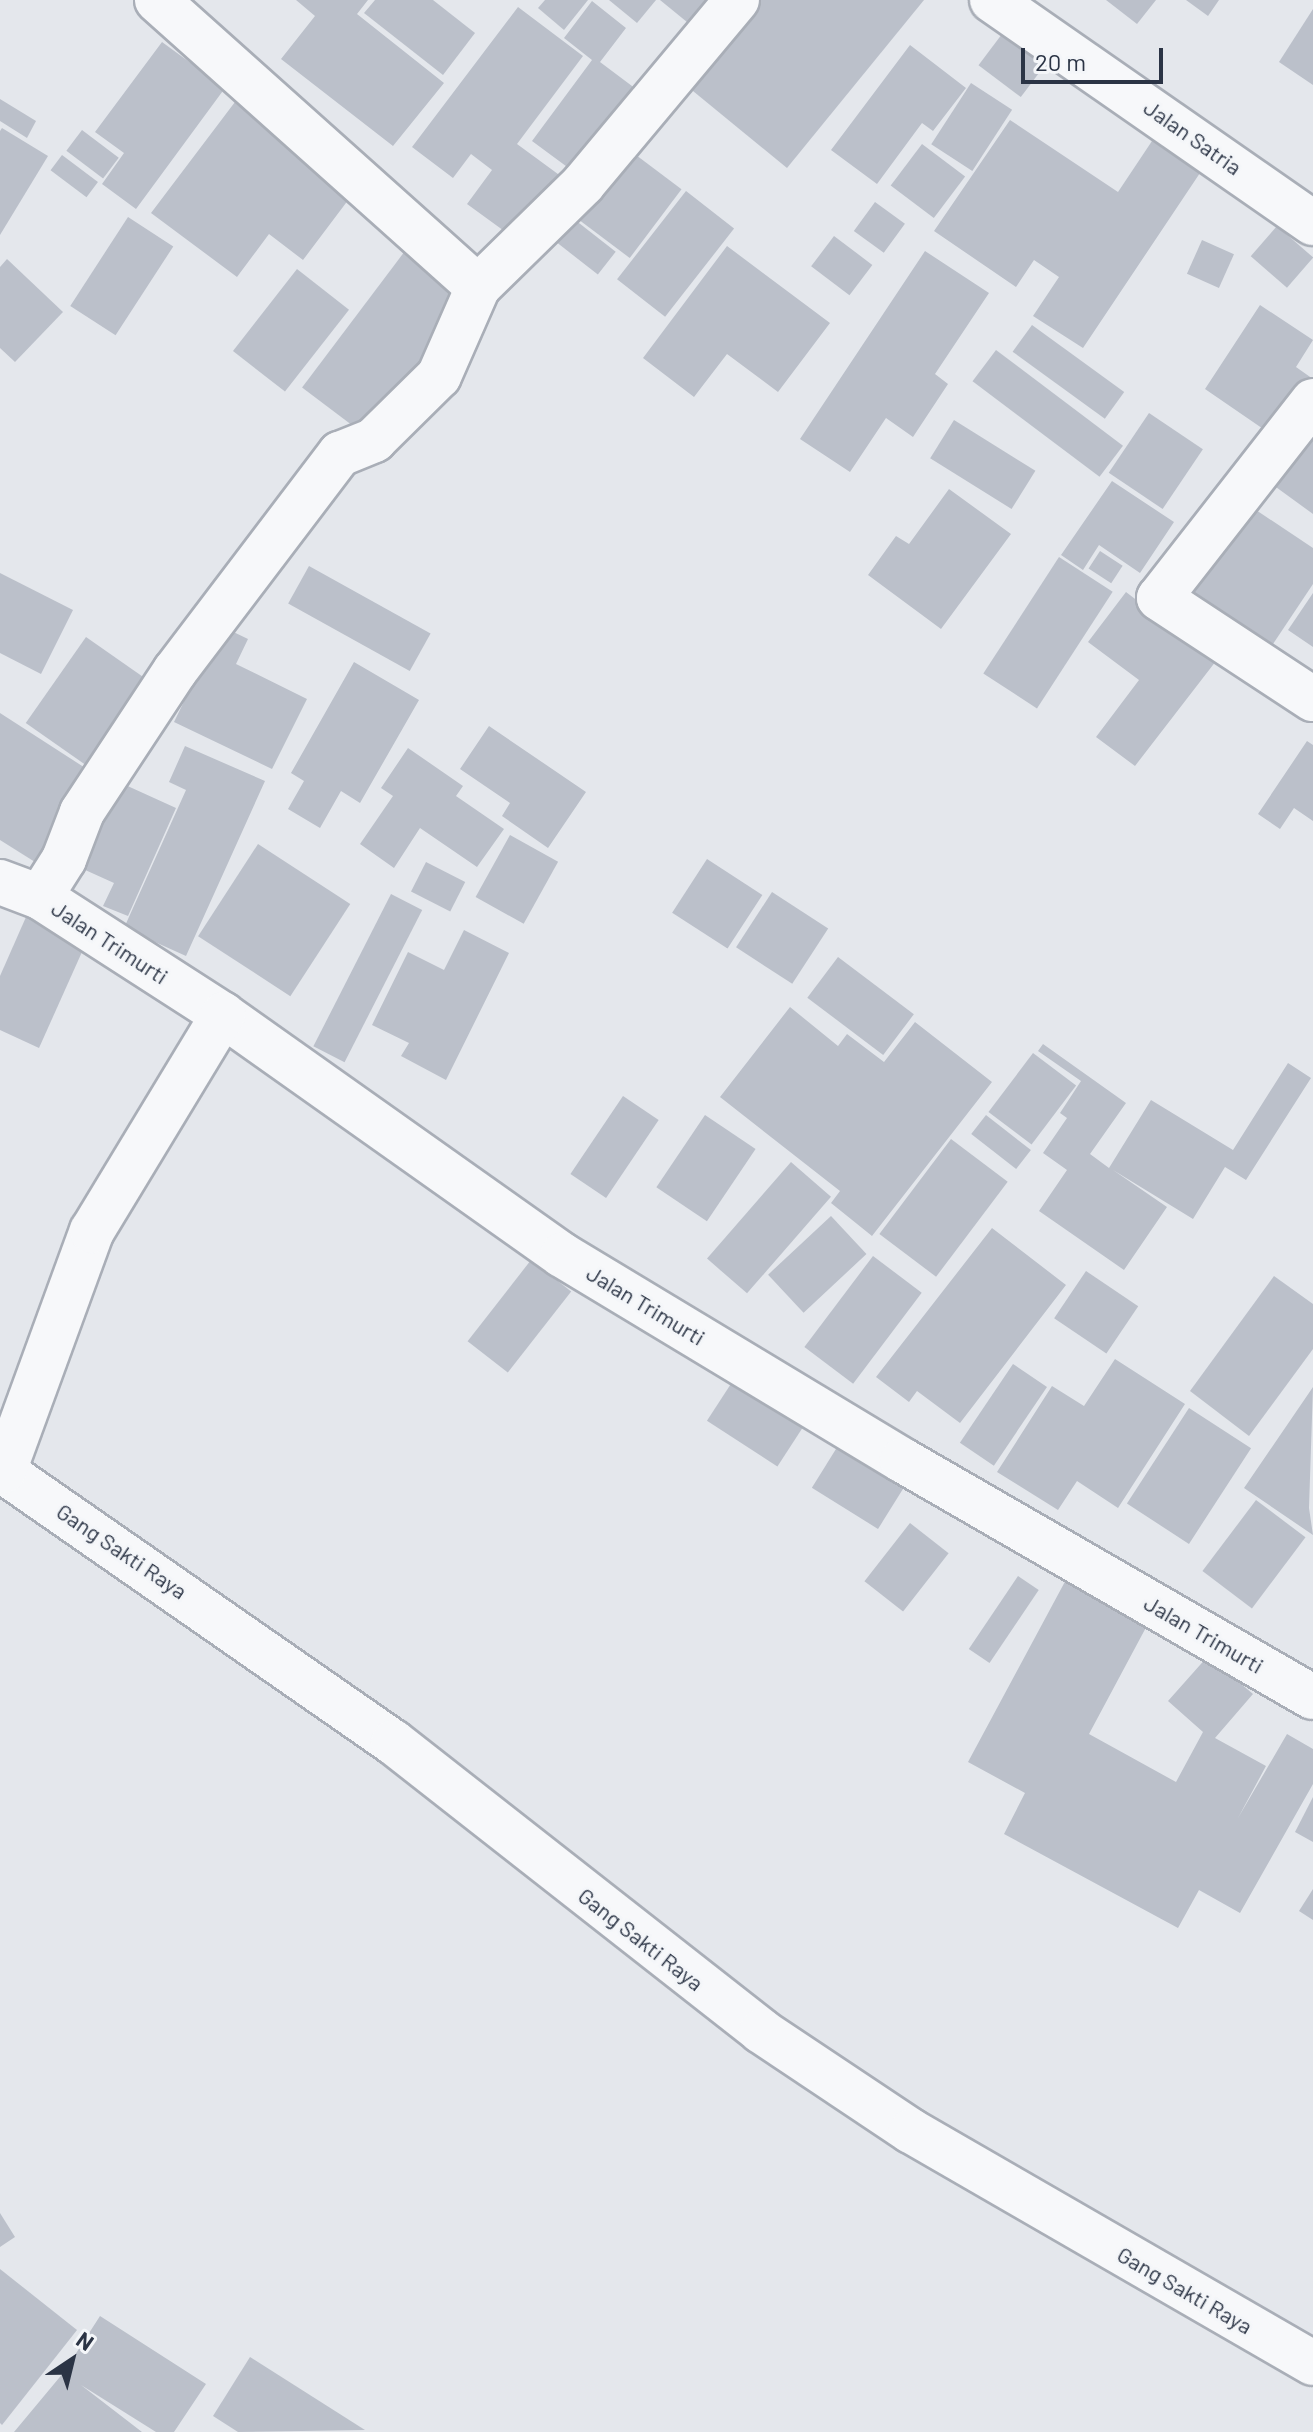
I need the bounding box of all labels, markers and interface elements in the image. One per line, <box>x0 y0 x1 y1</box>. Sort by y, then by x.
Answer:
scale bar <box>1025 32 1167 82</box>
text: 20 m <box>1035 47 1086 76</box>
street label: Jalan Satria <box>1139 94 1247 180</box>
street label: Jalan Trimurti <box>47 895 173 989</box>
street label: Jalan Trimurti <box>582 1259 710 1351</box>
street label: Gang Sakti Raya <box>52 1498 192 1604</box>
street label: Jalan Trimurti <box>1140 1589 1268 1679</box>
street label: Gang Sakti Raya <box>573 1882 709 1996</box>
street label: Gang Sakti Raya <box>1113 2241 1257 2339</box>
north arrow <box>32 2320 112 2400</box>
text: N <box>72 2325 99 2355</box>

